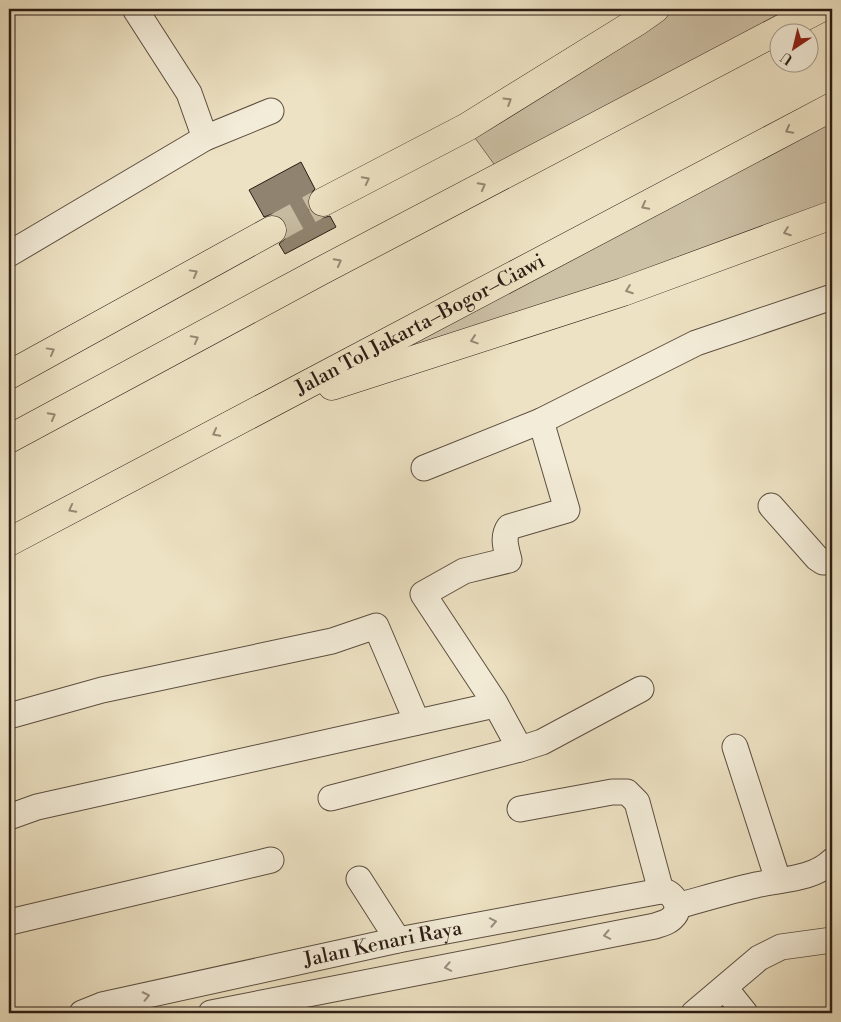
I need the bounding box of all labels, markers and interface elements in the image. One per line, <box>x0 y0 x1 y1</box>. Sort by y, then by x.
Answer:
north arrow <box>768 22 818 72</box>
text: U <box>777 47 797 68</box>
one-way arrow <box>503 98 512 108</box>
one-way arrow <box>785 124 794 134</box>
one-way arrow <box>361 176 370 186</box>
one-way arrow <box>477 182 486 192</box>
one-way arrow <box>642 200 651 210</box>
one-way arrow <box>783 226 791 236</box>
street label: Jalan Tol Jakarta–Bogor–Ciawi <box>290 248 549 401</box>
one-way arrow <box>333 258 342 268</box>
one-way arrow <box>188 269 197 279</box>
one-way arrow <box>625 284 633 294</box>
one-way arrow <box>470 334 479 344</box>
one-way arrow <box>190 335 199 345</box>
one-way arrow <box>46 347 55 357</box>
one-way arrow <box>46 412 55 422</box>
one-way arrow <box>212 427 221 437</box>
one-way arrow <box>68 503 77 513</box>
street label: Jalan Kenari Raya <box>300 916 465 973</box>
one-way arrow <box>489 918 498 928</box>
one-way arrow <box>603 930 612 940</box>
one-way arrow <box>443 961 452 972</box>
one-way arrow <box>142 991 151 1002</box>

